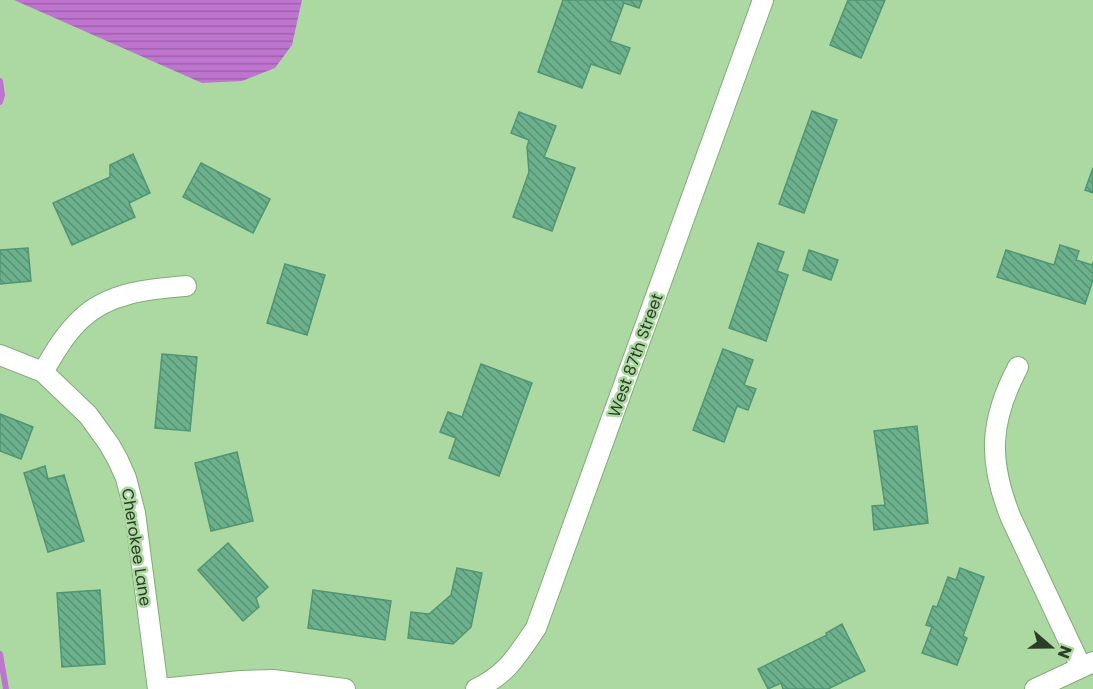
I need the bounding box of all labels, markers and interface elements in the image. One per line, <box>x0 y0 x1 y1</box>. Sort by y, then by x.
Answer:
street label: West 87th Street <box>602 290 669 420</box>
street label: Cherokee Lane <box>116 487 157 608</box>
north arrow <box>1021 617 1081 677</box>
text: N <box>1052 642 1077 662</box>

